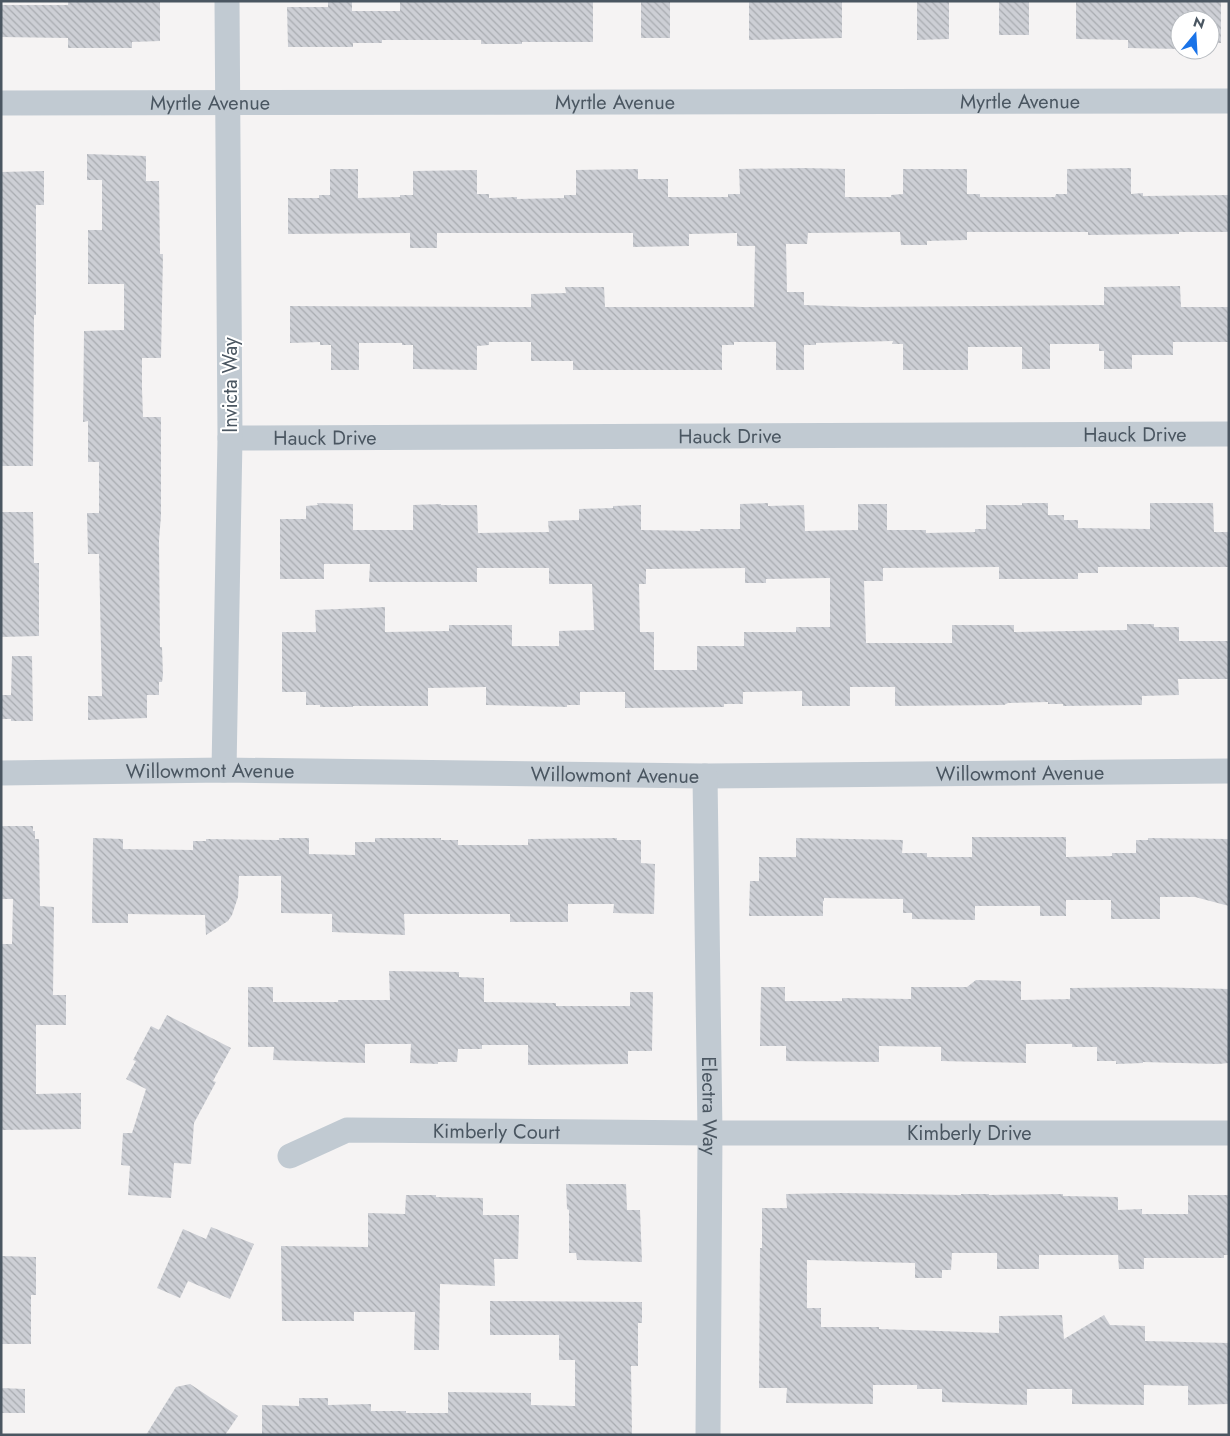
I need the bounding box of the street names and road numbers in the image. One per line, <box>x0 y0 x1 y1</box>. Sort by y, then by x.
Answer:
street label: Myrtle Avenue <box>960 87 1080 116</box>
street label: Myrtle Avenue <box>555 88 675 117</box>
street label: Myrtle Avenue <box>150 89 270 118</box>
street label: Invicta Way <box>216 337 245 433</box>
street label: Hauck Drive <box>1083 420 1187 450</box>
street label: Hauck Drive <box>678 422 782 451</box>
street label: Hauck Drive <box>273 423 377 453</box>
street label: Willowmont Avenue <box>125 756 294 786</box>
street label: Willowmont Avenue <box>935 758 1104 789</box>
street label: Willowmont Avenue <box>530 760 699 791</box>
street label: Electra Way <box>694 1056 724 1156</box>
street label: Kimberly Court <box>433 1117 560 1147</box>
street label: Kimberly Drive <box>907 1119 1032 1148</box>

